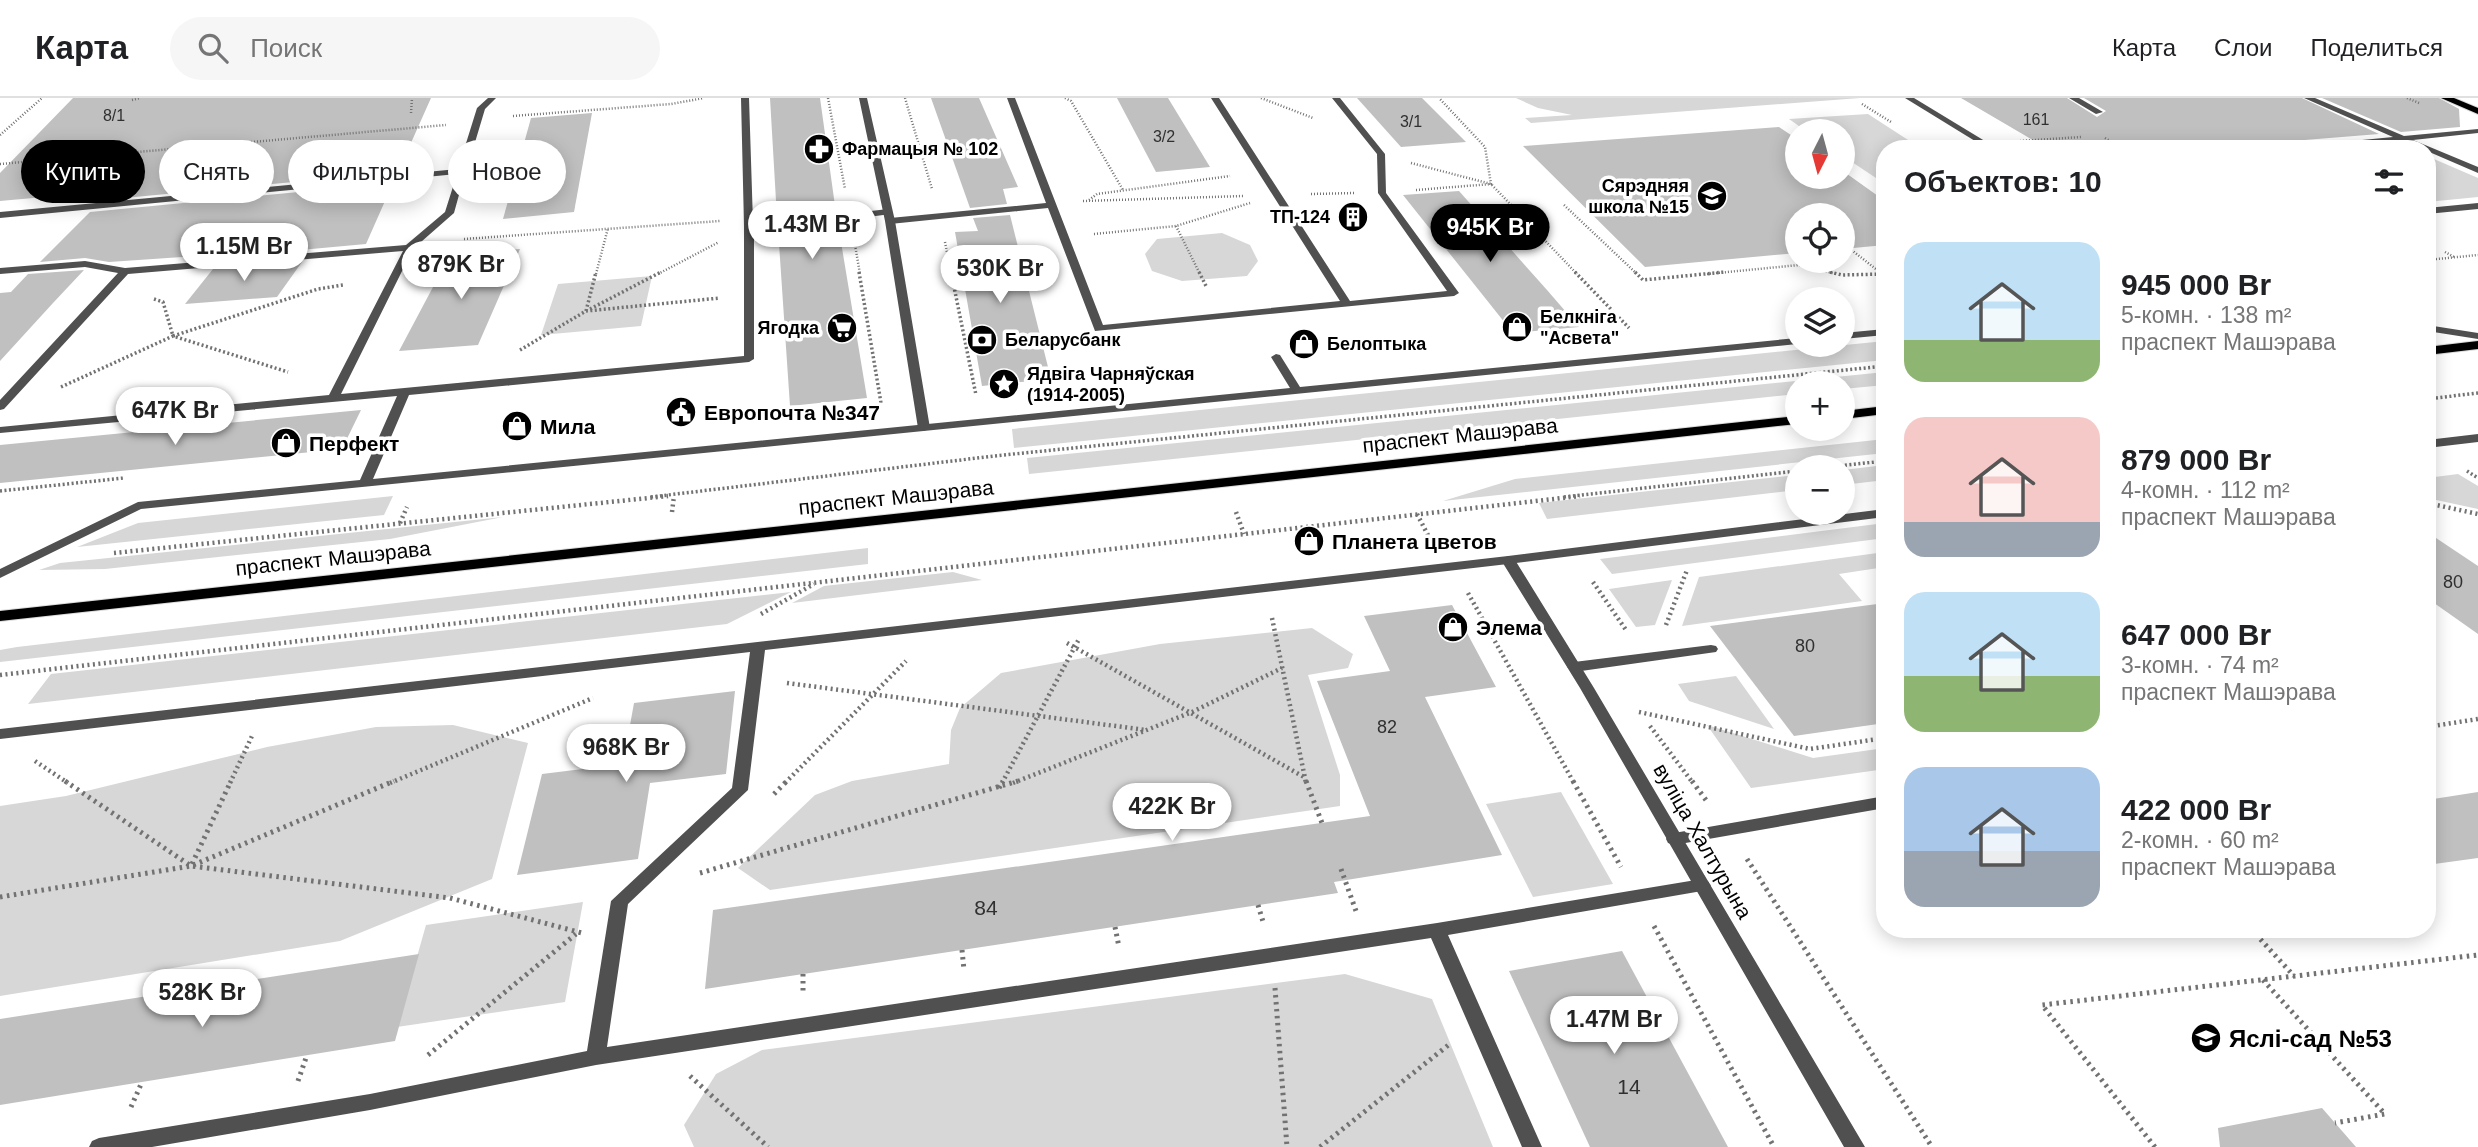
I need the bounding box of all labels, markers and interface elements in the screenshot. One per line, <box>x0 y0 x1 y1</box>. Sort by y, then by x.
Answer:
search box <box>170 17 660 80</box>
text: Карта <box>35 29 128 66</box>
icon: search <box>194 29 232 67</box>
text: Поиск <box>250 33 322 63</box>
text: Карта <box>2112 34 2176 61</box>
text: Слои <box>2214 34 2272 61</box>
text: Поделиться <box>2310 34 2443 61</box>
house number: 8/1 <box>103 107 125 124</box>
house number: 161 <box>2023 111 2049 128</box>
house number: 3/1 <box>1400 113 1422 130</box>
north arrow <box>1785 119 1855 189</box>
map controls <box>1785 119 1855 525</box>
house number: 3/2 <box>1153 128 1175 145</box>
pharmacy icon: Фармацыя № 102 <box>802 132 836 166</box>
place label: Фармацыя № 102 <box>842 139 998 159</box>
chip: Купить <box>21 140 145 203</box>
chip: Снять <box>159 140 274 203</box>
chip: Фильтры <box>288 140 434 203</box>
chip: Новое <box>448 140 566 203</box>
icon: filters <box>2370 163 2408 201</box>
text: Объектов: 10 <box>1904 165 2102 198</box>
place label: Сярэдняя школа №15 <box>1588 176 1689 217</box>
school or university icon: Сярэдняя школа №15 <box>1695 179 1729 213</box>
building icon: ТП-124 <box>1336 200 1370 234</box>
pin: 1.43M Br <box>740 202 884 261</box>
button: locate <box>1785 203 1855 273</box>
pin: 945K Br <box>1425 204 1555 264</box>
place label: ТП-124 <box>1270 207 1330 227</box>
text: 1.43M Br <box>764 211 860 237</box>
text: 945K Br <box>1447 214 1533 240</box>
pin: 1.15M Br <box>172 223 316 283</box>
text: 1.15M Br <box>196 233 292 259</box>
pin: 879K Br <box>396 242 526 301</box>
pin: 530K Br <box>935 246 1065 305</box>
text: 879K Br <box>418 251 504 277</box>
text: 530K Br <box>957 255 1043 281</box>
text: 945 000 Br <box>2121 268 2271 301</box>
icon: home <box>1960 270 2044 354</box>
button: layers <box>1785 287 1855 357</box>
text: 5-комн. · 138 m² <box>2121 302 2292 328</box>
place label: Белкніга "Асвета" <box>1540 307 1619 348</box>
shop icon: Белкніга "Асвета" <box>1500 310 1534 344</box>
supermarket icon: Ягодка <box>825 311 859 345</box>
place label: Ягодка <box>758 318 820 338</box>
bank icon: Беларусбанк <box>965 323 999 357</box>
shop icon: Белоптыка <box>1287 327 1321 361</box>
text: праспект Машэрава <box>2121 329 2336 355</box>
place label: Беларусбанк <box>1005 330 1121 350</box>
place label: Белоптыка <box>1327 334 1427 354</box>
place label: Ядвіга Чарняўская (1914-2005) <box>1027 364 1195 405</box>
place icon: Ядвіга Чарняўская (1914-2005) <box>987 367 1021 401</box>
button: + <box>1785 371 1855 441</box>
pin: 647K Br <box>110 388 240 447</box>
public building icon: Европочта №347 <box>664 395 698 429</box>
text: 647K Br <box>132 397 218 423</box>
place label: Европочта №347 <box>704 401 880 424</box>
shop icon: Мила <box>500 409 534 443</box>
street label: праспект Машэрава <box>1361 413 1559 457</box>
place label: Мила <box>540 415 596 438</box>
shop icon: Перфект <box>269 426 303 460</box>
place label: Перфект <box>309 432 399 455</box>
text: 879 000 Br <box>2121 443 2271 476</box>
icon: home <box>1960 445 2044 529</box>
button: − <box>1785 455 1855 525</box>
street label: праспект Машэрава <box>797 475 995 519</box>
text: 4-комн. · 112 m² <box>2121 477 2290 503</box>
text: праспект Машэрава <box>2121 504 2336 530</box>
shop icon: Планета цветов <box>1292 524 1326 558</box>
place label: Планета цветов <box>1332 530 1497 553</box>
street label: праспект Машэрава <box>234 536 432 580</box>
house number: 80 <box>2443 572 2463 592</box>
shop icon: Элема <box>1436 610 1470 644</box>
place label: Элема <box>1476 616 1542 639</box>
text: 647 000 Br <box>2121 618 2271 651</box>
icon: home <box>1960 620 2044 704</box>
house number: 80 <box>1795 636 1815 656</box>
text: 3-комн. · 74 m² <box>2121 652 2279 678</box>
text: праспект Машэрава <box>2121 679 2336 705</box>
house number: 82 <box>1377 717 1397 737</box>
pin: 968K Br <box>561 724 691 784</box>
text: 968K Br <box>583 734 669 760</box>
street label: вуліца Халтурына <box>1649 759 1757 923</box>
pin: 422K Br <box>1107 784 1237 843</box>
text: 422K Br <box>1129 793 1215 819</box>
text: 422 000 Br <box>2121 793 2271 826</box>
icon: home <box>1960 795 2044 879</box>
text: 2-комн. · 60 m² <box>2121 827 2279 853</box>
text: праспект Машэрава <box>2121 854 2336 880</box>
house number: 84 <box>974 896 998 919</box>
pin: 528K Br <box>137 970 267 1029</box>
text: 528K Br <box>159 979 245 1005</box>
pin: 1.47M Br <box>1542 996 1686 1056</box>
text: 1.47M Br <box>1566 1006 1662 1032</box>
school or university icon: Яслі-сад №53 <box>2189 1021 2223 1055</box>
place label: Яслі-сад №53 <box>2229 1025 2392 1052</box>
house number: 14 <box>1617 1075 1641 1098</box>

